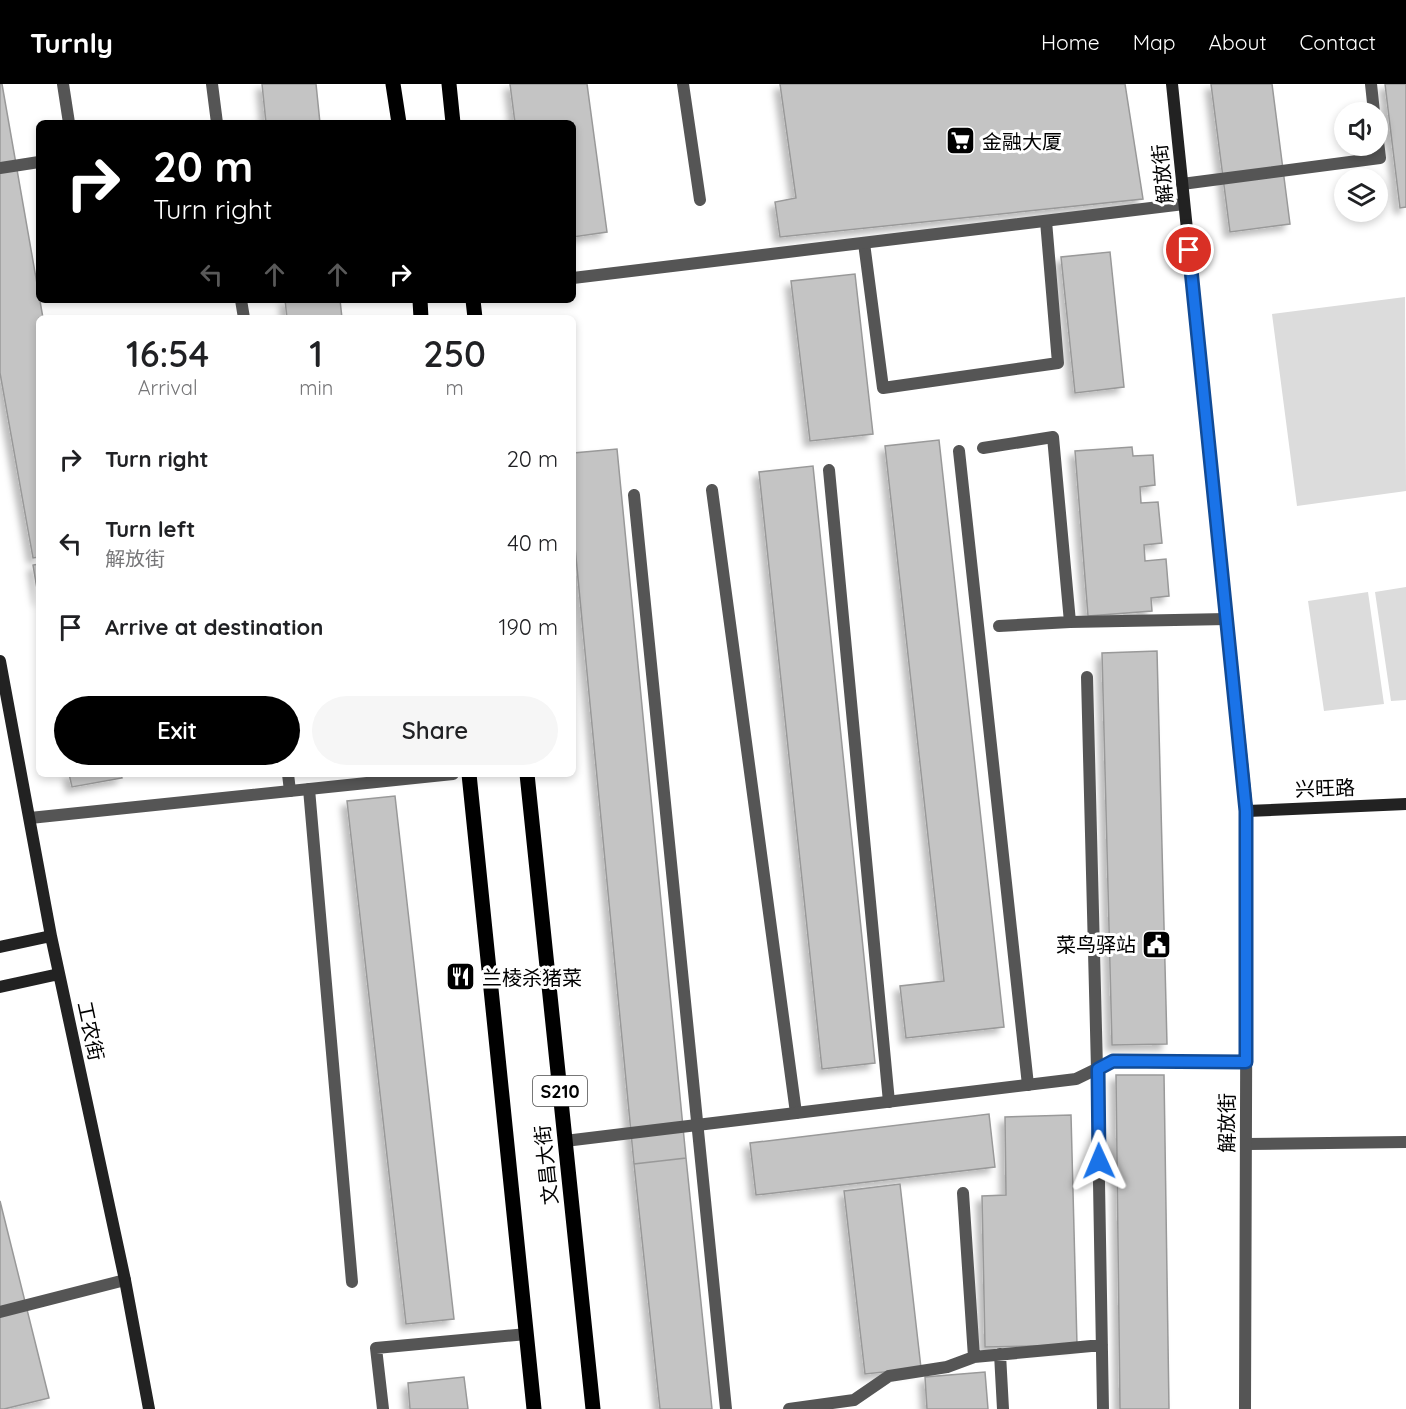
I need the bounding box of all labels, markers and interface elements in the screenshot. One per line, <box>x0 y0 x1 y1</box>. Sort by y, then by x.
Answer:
text: Turnly <box>30 25 113 60</box>
text: Home <box>1041 29 1100 55</box>
text: Map <box>1133 29 1176 55</box>
text: About <box>1209 29 1267 55</box>
text: Contact <box>1300 29 1376 55</box>
map controls <box>1334 102 1388 222</box>
button: sound <box>1334 102 1388 156</box>
supermarket icon: 金融大厦 <box>945 125 977 157</box>
place label: 金融大厦 <box>982 129 1062 154</box>
text: 20 m <box>153 140 253 193</box>
street label: 解放街 <box>1146 143 1178 205</box>
icon: right <box>54 144 132 222</box>
button: layers <box>1334 168 1388 222</box>
text: Turn right <box>153 192 272 226</box>
pin <box>1163 224 1214 275</box>
icon: arrive <box>1172 233 1205 266</box>
icon: left <box>195 258 228 291</box>
icon: ahead <box>258 258 291 291</box>
icon: ahead <box>321 258 354 291</box>
icon: right <box>384 258 417 291</box>
text: 16:54 <box>126 331 209 376</box>
text: 1 <box>309 331 323 376</box>
text: 250 <box>423 331 486 376</box>
text: Arrival <box>138 375 198 400</box>
text: min <box>299 375 333 400</box>
text: m <box>446 375 464 400</box>
icon: right <box>54 443 87 476</box>
text: Turn right <box>105 445 209 473</box>
text: 20 m <box>507 445 558 473</box>
text: Turn left <box>105 515 195 543</box>
icon: left <box>54 527 87 560</box>
text: 40 m <box>507 529 558 557</box>
text: 解放街 <box>105 546 165 571</box>
icon: arrive <box>54 611 87 644</box>
text: Arrive at destination <box>105 613 323 641</box>
text: 190 m <box>498 613 558 641</box>
button: Exit <box>54 696 300 765</box>
button: Share <box>312 696 558 765</box>
street label: 兴旺路 <box>1295 774 1355 802</box>
public building icon: 菜鸟驿站 <box>1141 928 1173 960</box>
place label: 菜鸟驿站 <box>1056 932 1136 957</box>
restaurant icon: 兰棱杀猪菜 <box>445 961 477 993</box>
place label: 兰棱杀猪菜 <box>482 965 582 990</box>
street label: 工农街 <box>73 999 109 1063</box>
road number: S210 <box>533 1076 587 1106</box>
street label: 解放街 <box>1214 1093 1239 1153</box>
street label: 文昌大街 <box>529 1124 563 1206</box>
position arrow <box>1067 1129 1131 1193</box>

